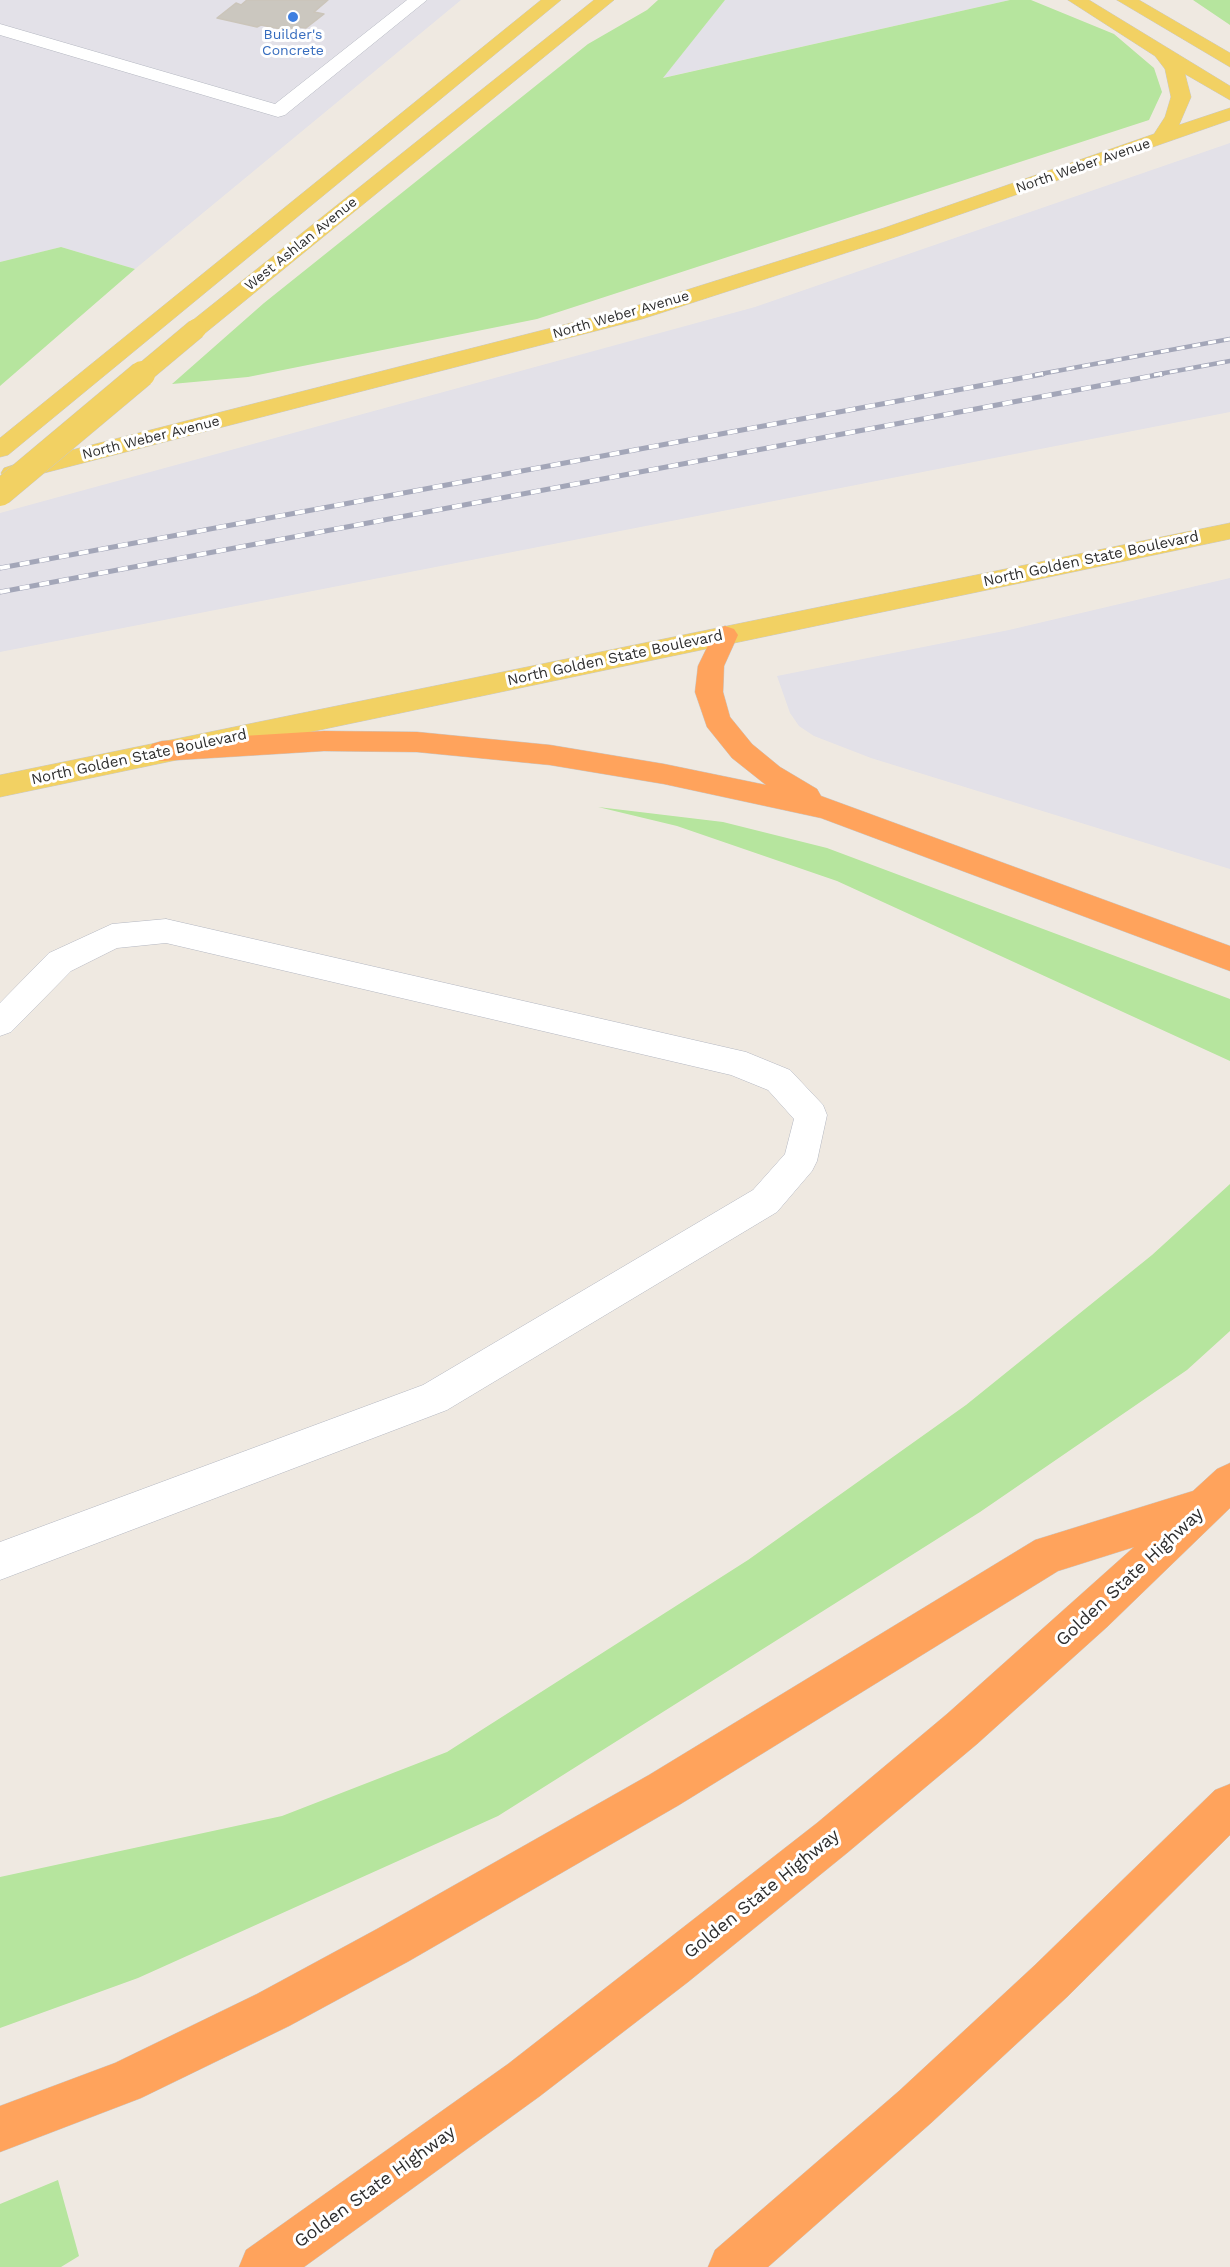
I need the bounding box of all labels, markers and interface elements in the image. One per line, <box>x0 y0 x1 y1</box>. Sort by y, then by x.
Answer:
marker: Builder's Concrete <box>286 10 300 24</box>
place label: Builder's Concrete <box>262 27 324 60</box>
street label: North Weber Avenue <box>1014 135 1152 197</box>
street label: West Ashlan Avenue <box>242 194 360 294</box>
street label: North Weber Avenue <box>551 287 691 343</box>
street label: North Weber Avenue <box>81 413 221 463</box>
street label: North Golden State Boulevard <box>982 527 1200 591</box>
street label: North Golden State Boulevard <box>506 626 724 690</box>
street label: North Golden State Boulevard <box>30 725 248 789</box>
street label: Golden State Highway <box>1052 1503 1208 1651</box>
street label: Golden State Highway <box>680 1825 844 1963</box>
street label: Golden State Highway <box>290 2121 460 2253</box>

